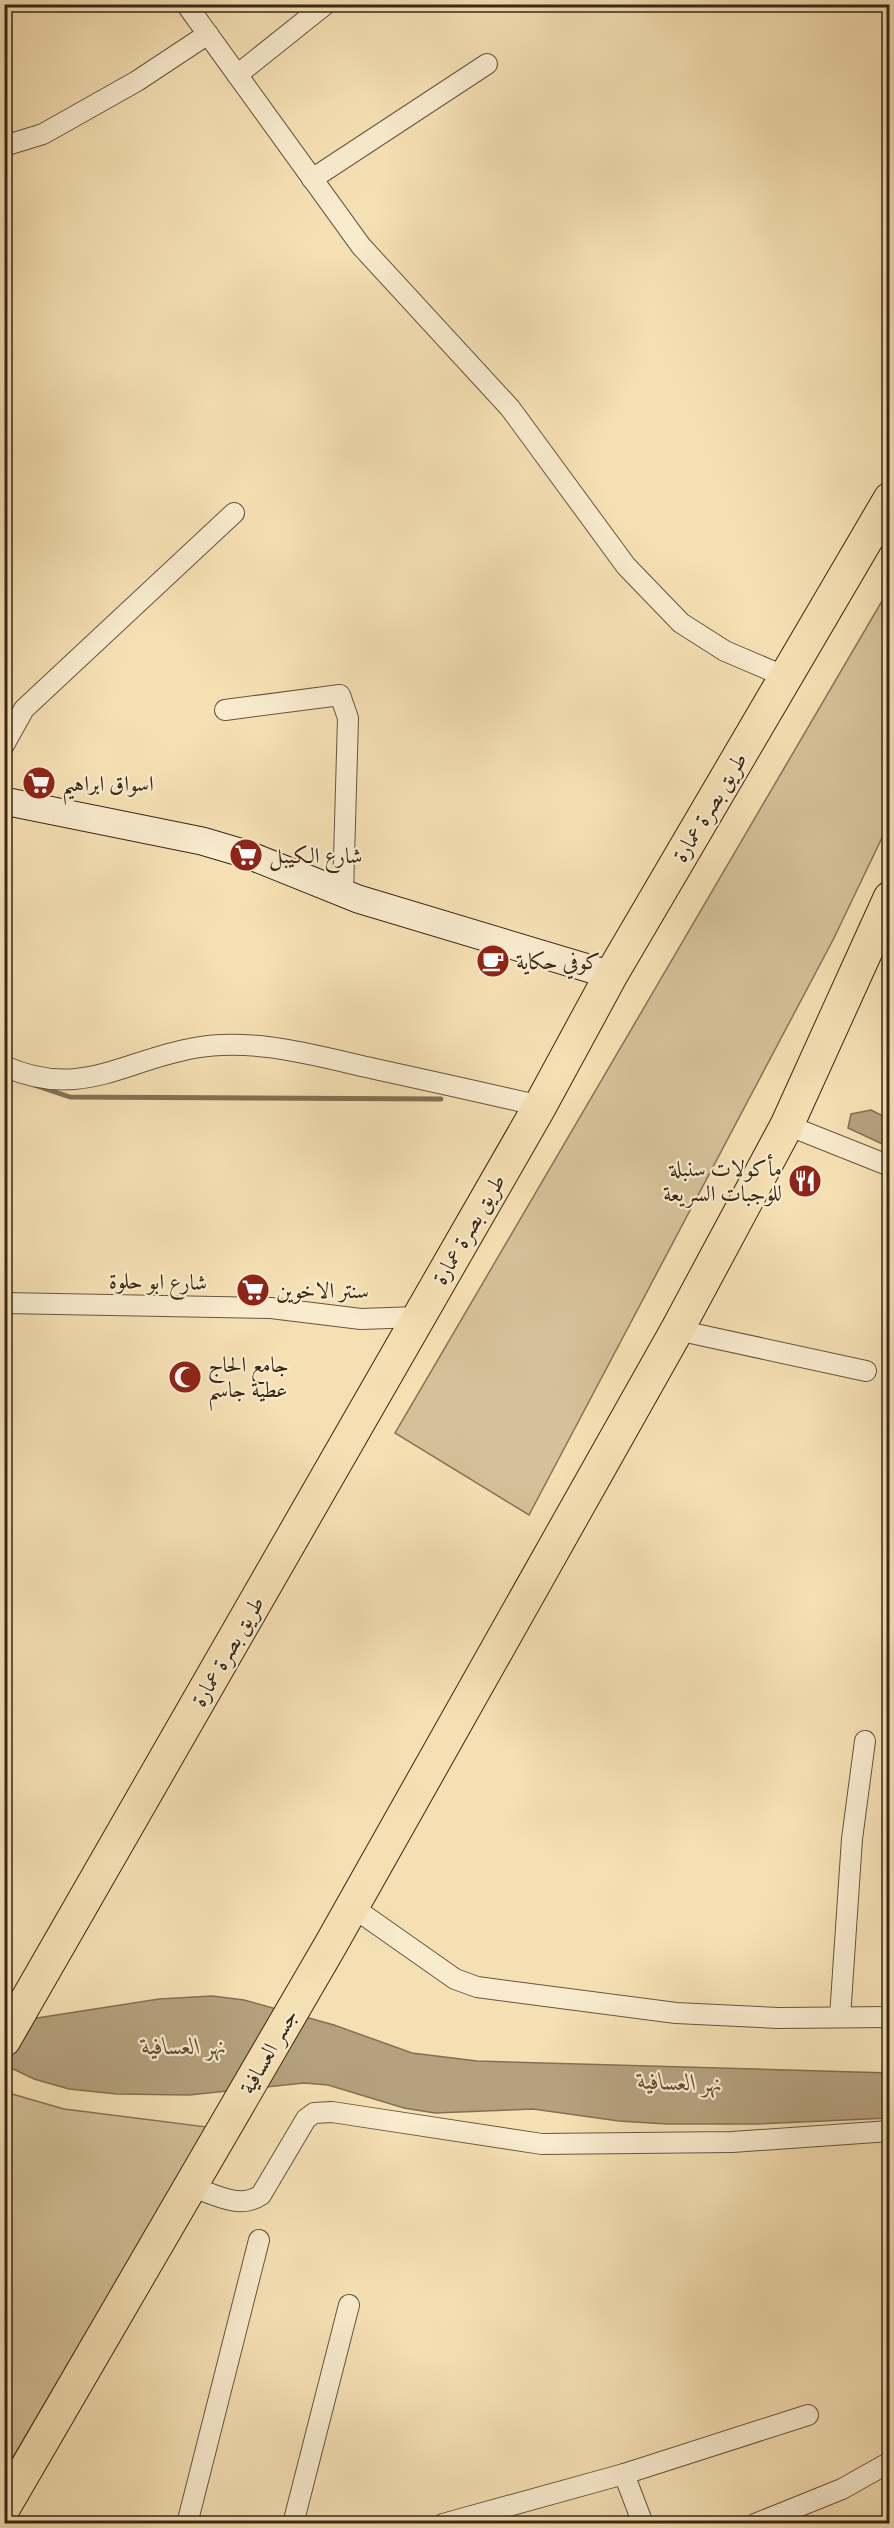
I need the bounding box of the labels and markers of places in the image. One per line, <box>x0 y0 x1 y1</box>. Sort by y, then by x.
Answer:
supermarket icon: اسواق ابراهيم <box>21 765 57 801</box>
place label: اسواق ابراهيم <box>62 767 154 805</box>
supermarket icon: شارع الكيبل <box>228 837 264 873</box>
place label: شارع الكيبل <box>269 839 363 874</box>
cafe icon: كوفي حكاية <box>475 943 511 979</box>
place label: كوفي حكاية <box>516 945 600 980</box>
place label: مأكولات سنبلة للوجبات السريعة <box>663 1152 782 1209</box>
restaurant icon: مأكولات سنبلة للوجبات السريعة <box>787 1163 823 1199</box>
supermarket icon: سنتر الاخوين <box>235 1272 271 1308</box>
place label: سنتر الاخوين <box>276 1274 369 1306</box>
place label: جامع الحاج عطية جاسم <box>208 1348 289 1411</box>
mosque icon: جامع الحاج عطية جاسم <box>167 1359 203 1395</box>

